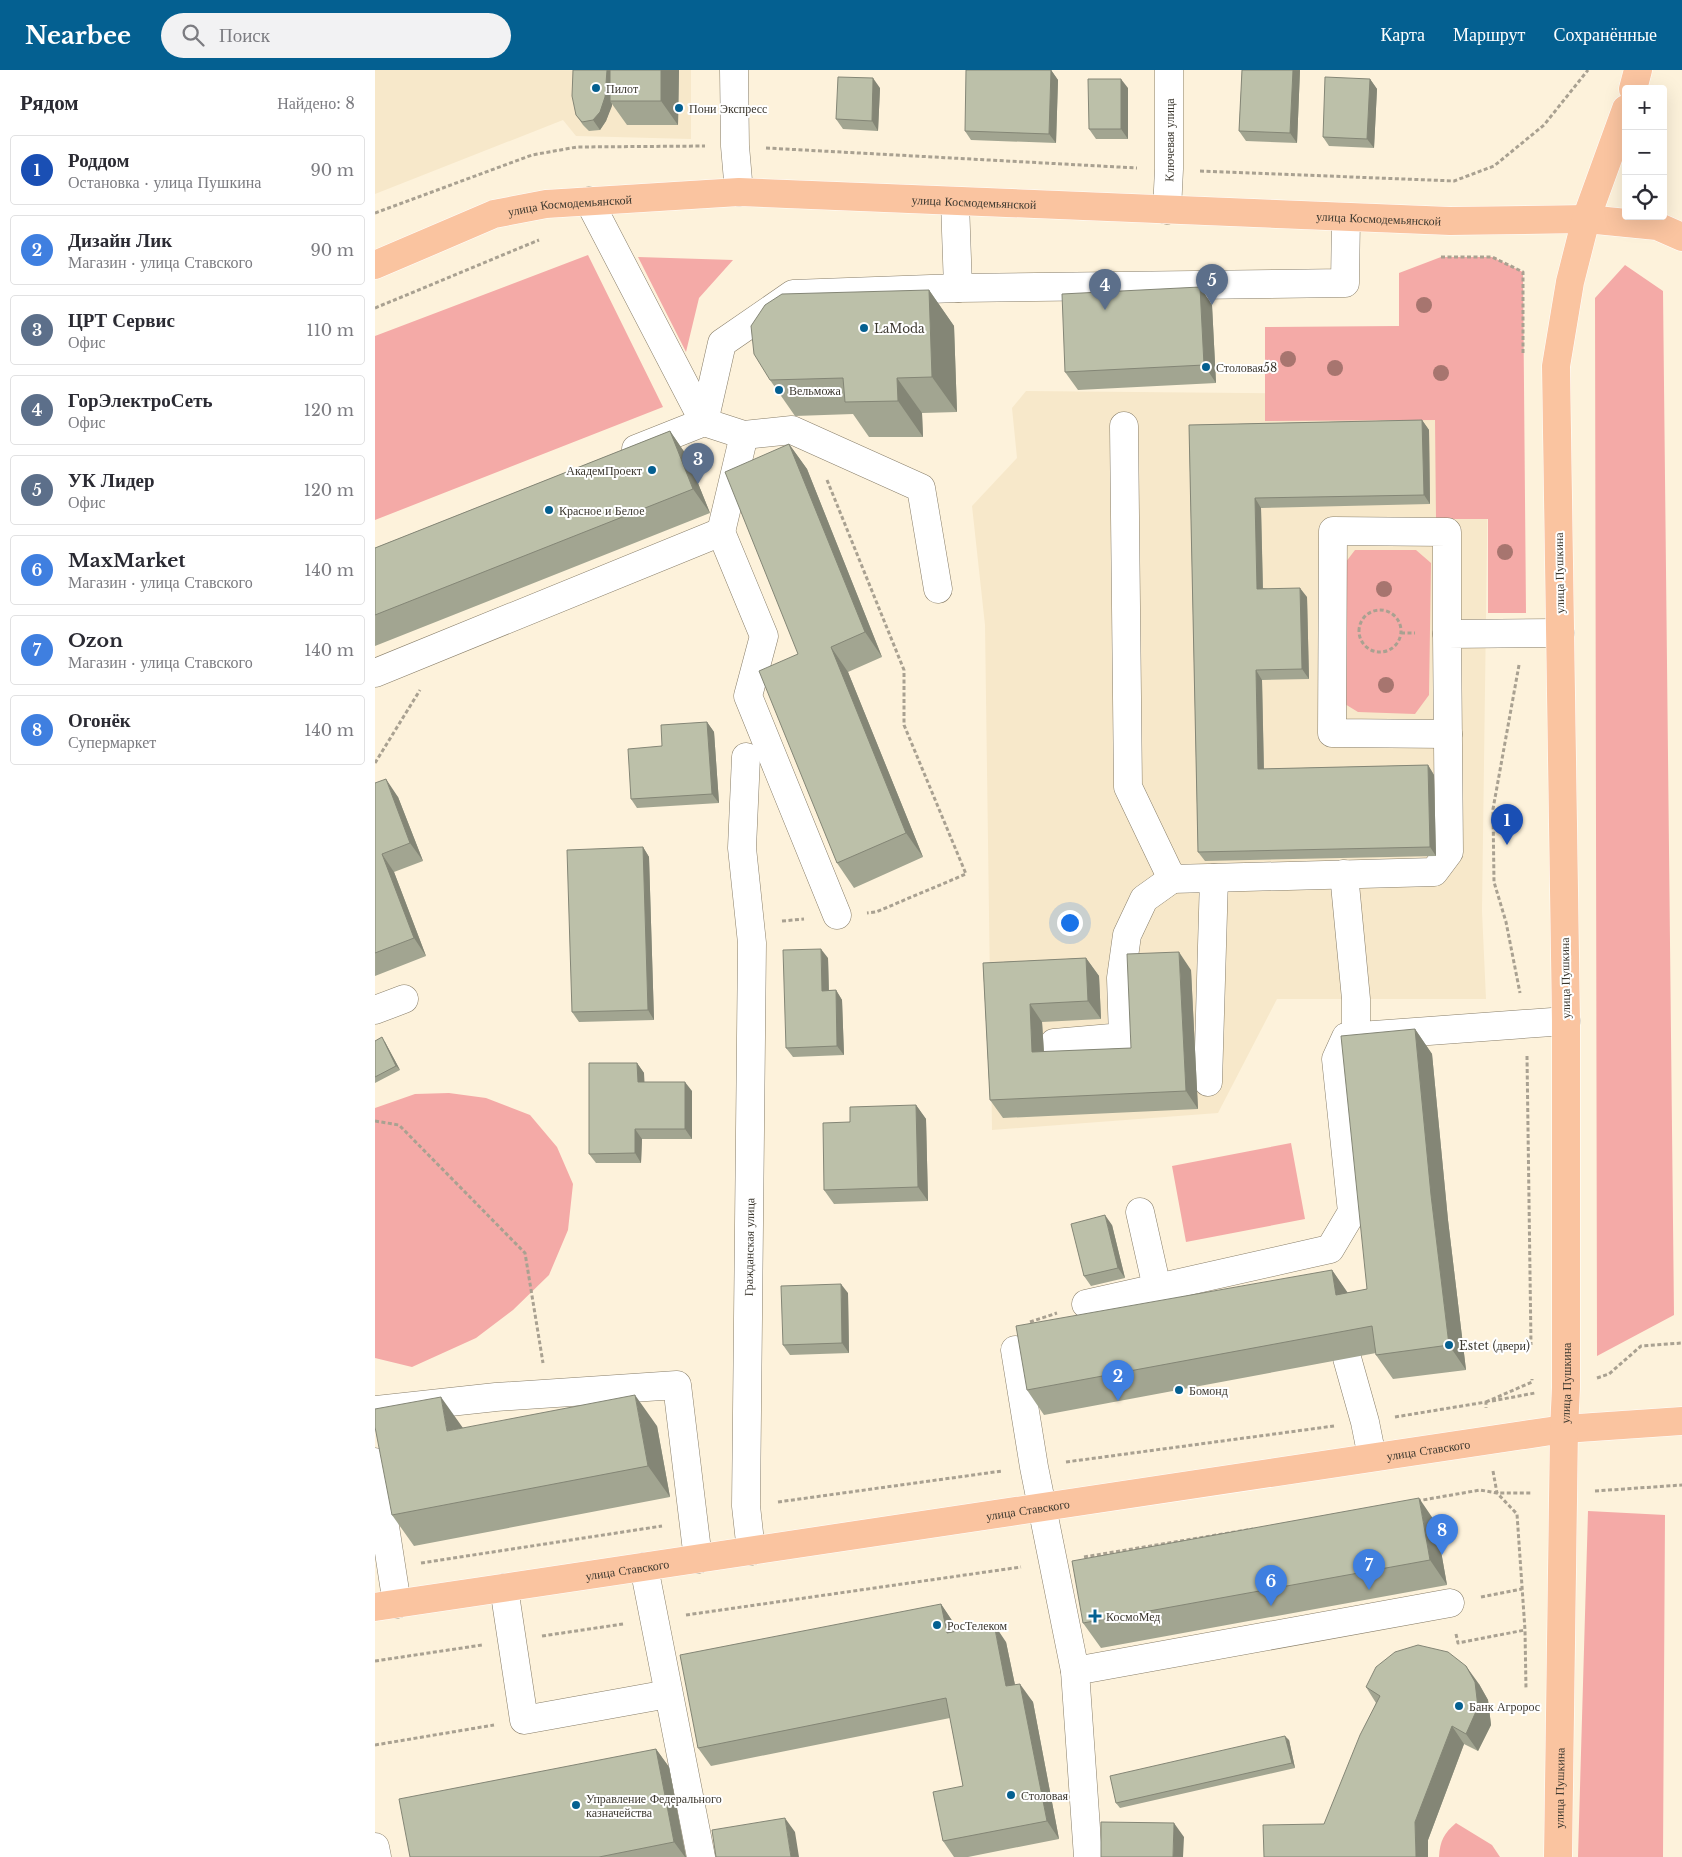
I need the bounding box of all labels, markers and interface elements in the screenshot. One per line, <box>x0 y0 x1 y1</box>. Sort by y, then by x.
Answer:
search box <box>161 13 511 58</box>
text: Nearbee <box>25 21 131 50</box>
icon: search <box>179 21 207 49</box>
text: Поиск <box>219 24 270 47</box>
text: Карта <box>1380 24 1425 46</box>
text: Маршрут <box>1453 24 1525 46</box>
text: Сохранённые <box>1553 24 1657 46</box>
place label: Пилот <box>606 81 639 96</box>
marker: Пилот <box>590 82 602 94</box>
map controls <box>1622 85 1667 220</box>
button: + <box>1622 85 1667 130</box>
text: Рядом <box>20 90 79 116</box>
text: Найдено: 8 <box>277 93 355 113</box>
street label: Ключевая улица <box>1161 98 1177 182</box>
place label: Пони Экспресс <box>689 101 767 116</box>
marker: Пони Экспресс <box>673 102 685 114</box>
button: − <box>1622 130 1667 175</box>
text: Роддом <box>68 149 129 172</box>
text: 1 <box>34 160 40 180</box>
text: 90 m <box>311 160 354 180</box>
text: Остановка · улица Пушкина <box>68 172 261 192</box>
button: locate <box>1622 175 1667 220</box>
street label: улица Космодемьянской <box>506 191 633 219</box>
street label: улица Космодемьянской <box>911 192 1037 212</box>
street label: улица Космодемьянской <box>1316 208 1442 228</box>
text: Дизайн Лик <box>68 229 172 252</box>
text: 2 <box>32 240 42 260</box>
text: 90 m <box>311 240 354 260</box>
text: Магазин · улица Ставского <box>68 252 253 272</box>
pin: 5 <box>1196 264 1228 305</box>
pin: 4 <box>1089 269 1121 310</box>
text: ЦРТ Сервис <box>68 309 175 332</box>
text: 3 <box>32 320 42 340</box>
text: 110 m <box>307 320 354 340</box>
place label: LaModa <box>874 321 925 336</box>
marker: LaModa <box>858 322 870 334</box>
text: Офис <box>68 332 106 352</box>
place label: Столовая58 <box>1216 360 1277 375</box>
marker: Столовая58 <box>1200 361 1212 373</box>
place label: Вельможа <box>789 383 841 398</box>
marker: Вельможа <box>773 384 785 396</box>
text: ГорЭлектроСеть <box>68 389 213 412</box>
text: 4 <box>32 400 42 420</box>
text: 120 m <box>304 400 354 420</box>
text: Офис <box>68 412 106 432</box>
pin: 3 <box>682 443 714 484</box>
place label: АкадемПроект <box>566 463 643 478</box>
marker: АкадемПроект <box>646 464 658 476</box>
text: УК Лидер <box>68 469 155 492</box>
text: 5 <box>32 480 42 500</box>
text: 120 m <box>304 480 354 500</box>
text: Офис <box>68 492 106 512</box>
place label: Красное и Белое <box>559 503 645 518</box>
marker: Красное и Белое <box>543 504 555 516</box>
street label: улица Пушкина <box>1551 532 1567 614</box>
text: MaxMarket <box>68 549 186 572</box>
text: 6 <box>32 560 42 580</box>
text: 140 m <box>304 560 354 580</box>
text: Магазин · улица Ставского <box>68 572 253 592</box>
text: Ozon <box>68 629 123 652</box>
text: 7 <box>33 640 41 660</box>
text: 140 m <box>304 640 354 660</box>
text: Магазин · улица Ставского <box>68 652 253 672</box>
text: Огонёк <box>68 709 131 732</box>
text: 8 <box>32 720 42 740</box>
text: 140 m <box>304 720 354 740</box>
text: Супермаркет <box>68 732 156 752</box>
pin: 1 <box>1491 804 1523 845</box>
your location <box>1057 910 1083 936</box>
street label: улица Пушкина <box>1557 937 1573 1019</box>
street label: Гражданская улица <box>741 1197 757 1296</box>
place label: Estet (двери) <box>1459 1338 1530 1353</box>
marker: Estet (двери) <box>1443 1339 1455 1351</box>
street label: улица Пушкина <box>1557 1342 1574 1424</box>
pin: 2 <box>1102 1360 1134 1401</box>
place label: Бомонд <box>1189 1383 1228 1398</box>
marker: Бомонд <box>1173 1384 1185 1396</box>
street label: улица Ставского <box>1385 1436 1471 1463</box>
street label: улица Ставского <box>985 1496 1071 1523</box>
pin: 8 <box>1426 1514 1458 1555</box>
pin: 7 <box>1353 1549 1385 1590</box>
street label: улица Ставского <box>584 1556 670 1583</box>
pin: 6 <box>1255 1565 1287 1606</box>
marker: КосмоМед <box>1088 1609 1102 1623</box>
place label: КосмоМед <box>1106 1609 1160 1624</box>
place label: РосТелеком <box>947 1618 1008 1633</box>
marker: РосТелеком <box>931 1619 943 1631</box>
place label: Банк Агророс <box>1469 1699 1540 1714</box>
marker: Банк Агророс <box>1453 1700 1465 1712</box>
street label: улица Пушкина <box>1551 1747 1567 1829</box>
place label: Столовая <box>1021 1788 1069 1803</box>
marker: Столовая <box>1005 1789 1017 1801</box>
place label: Управление Федерального казначейства <box>586 1791 722 1820</box>
marker: Управление Федерального казначейства <box>570 1799 582 1811</box>

